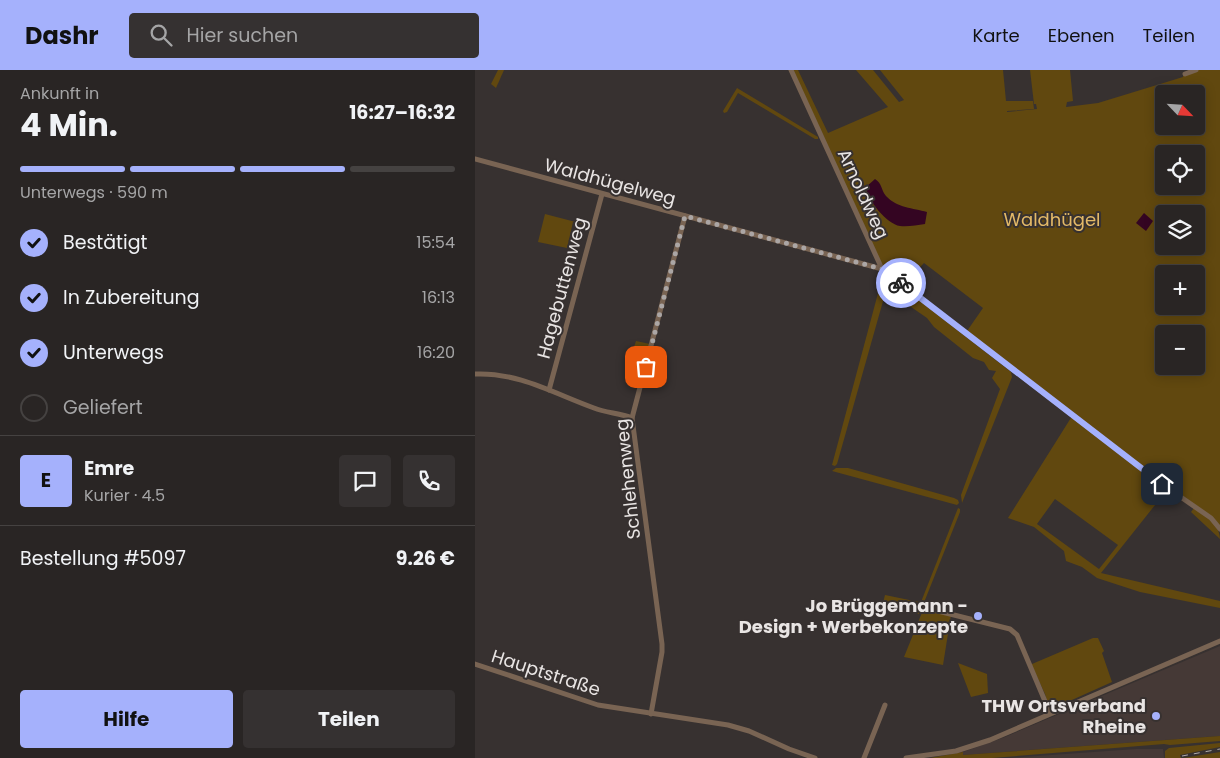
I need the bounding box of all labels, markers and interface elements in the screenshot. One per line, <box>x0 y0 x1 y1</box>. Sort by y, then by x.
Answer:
search box <box>129 13 479 58</box>
text: Dashr <box>25 19 99 52</box>
icon: search <box>147 21 175 49</box>
text: Hier suchen <box>187 22 298 49</box>
text: Karte <box>972 23 1020 48</box>
text: Ebenen <box>1048 23 1115 48</box>
text: Teilen <box>1143 23 1195 48</box>
text: Ankunft in <box>20 82 99 105</box>
north arrow <box>1155 85 1205 135</box>
map controls <box>1155 85 1205 375</box>
text: 16:27–16:32 <box>349 99 455 126</box>
text: 4 Min. <box>20 102 118 147</box>
street label: Arnoldweg <box>832 145 895 243</box>
button: locate <box>1155 145 1205 195</box>
street label: Waldhügelweg <box>542 152 679 211</box>
text: Unterwegs · 590 m <box>20 181 168 204</box>
button: layers <box>1155 205 1205 255</box>
park label: Waldhügel <box>1003 207 1101 232</box>
street label: Hagebuttenweg <box>531 214 592 361</box>
icon: check <box>20 229 48 257</box>
text: Bestätigt <box>63 229 147 256</box>
text: 15:54 <box>416 231 455 254</box>
courier <box>876 258 926 308</box>
button: + <box>1155 265 1205 315</box>
icon: bike <box>887 269 915 297</box>
icon: check <box>20 284 48 312</box>
text: In Zubereitung <box>63 284 200 311</box>
text: 16:13 <box>422 286 455 309</box>
button: − <box>1155 325 1205 375</box>
icon: check <box>20 339 48 367</box>
text: Unterwegs <box>63 339 164 366</box>
text: 16:20 <box>417 341 455 364</box>
pin <box>625 346 667 388</box>
icon: bag <box>632 353 660 381</box>
text: Geliefert <box>63 394 143 421</box>
street label: Schlehenweg <box>609 418 646 540</box>
text: Emre <box>84 455 134 482</box>
button: chat <box>339 455 391 507</box>
button: phone <box>403 455 455 507</box>
pin <box>1141 463 1183 505</box>
text: E <box>41 467 51 494</box>
icon: home <box>1148 470 1176 498</box>
text: Kurier · 4.5 <box>84 484 165 507</box>
text: Bestellung #5097 <box>20 545 186 572</box>
text: 9.26 € <box>396 545 455 572</box>
place label: Jo Brüggemann - Design + Werbekonzepte <box>739 593 968 639</box>
marker: Jo Brüggemann - Design + Werbekonzepte <box>972 610 984 622</box>
street label: Hauptstraße <box>488 643 604 702</box>
button: Hilfe <box>20 690 233 748</box>
button: Teilen <box>243 690 455 748</box>
place label: THW Ortsverband Rheine <box>981 693 1146 739</box>
marker: THW Ortsverband Rheine <box>1150 710 1162 722</box>

